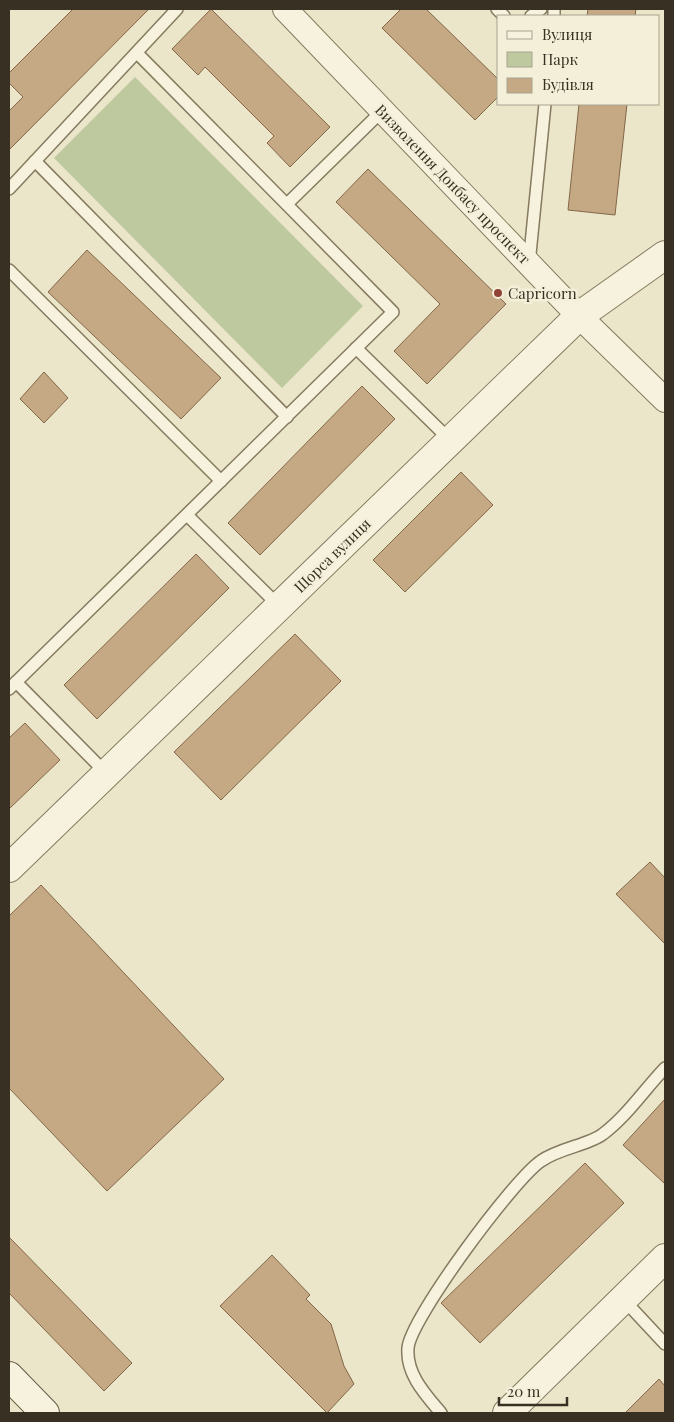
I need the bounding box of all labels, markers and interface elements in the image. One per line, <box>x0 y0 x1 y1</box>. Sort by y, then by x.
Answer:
legend <box>497 15 659 105</box>
text: Вулиця <box>542 24 592 44</box>
text: Парк <box>542 49 578 69</box>
text: Будівля <box>542 74 594 94</box>
street label: Визволення Донбасу проспект <box>371 100 535 268</box>
place label: Capricorn <box>508 283 577 303</box>
marker: Capricorn <box>492 287 504 299</box>
street label: Щорса вулиця <box>289 513 375 597</box>
scale bar <box>499 1374 566 1406</box>
text: 20 m <box>507 1381 541 1401</box>

